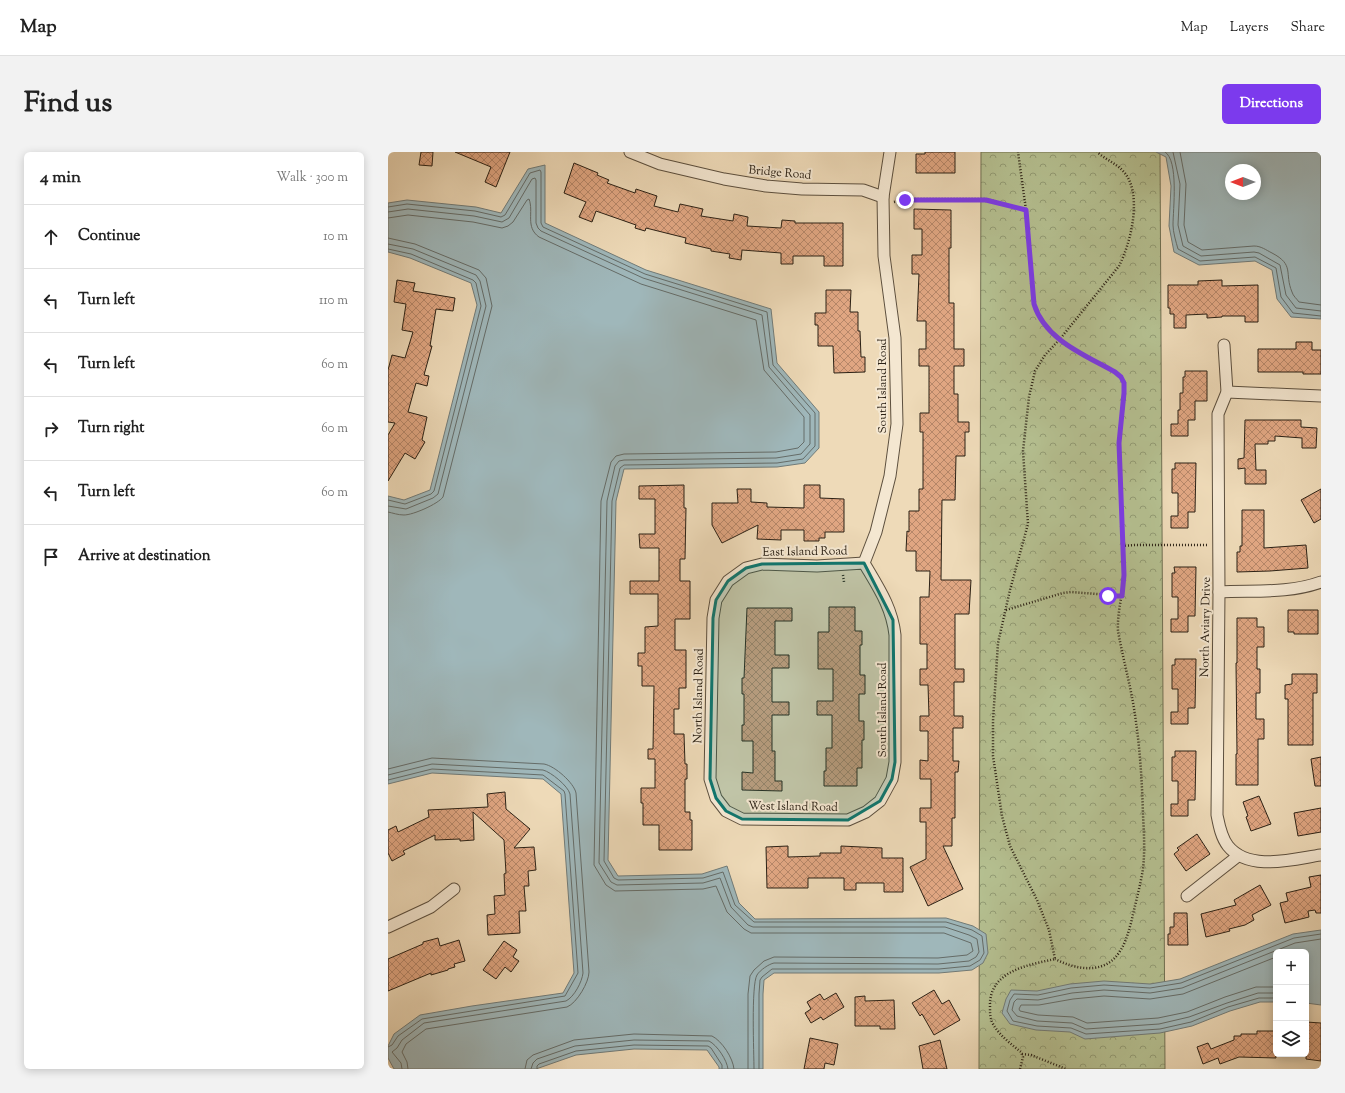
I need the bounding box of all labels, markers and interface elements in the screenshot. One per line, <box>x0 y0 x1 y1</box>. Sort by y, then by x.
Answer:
text: Map <box>20 14 57 41</box>
text: Map <box>1181 18 1208 38</box>
text: Layers <box>1230 18 1268 38</box>
text: Share <box>1290 18 1325 38</box>
text: Find us <box>24 84 112 124</box>
button: Directions <box>1222 84 1321 124</box>
street label: Bridge Road <box>748 161 812 185</box>
north arrow <box>1225 164 1261 200</box>
text: 4 min <box>40 166 81 190</box>
text: Walk · 300 m <box>276 169 348 187</box>
route end <box>896 191 914 209</box>
icon: ahead <box>40 226 62 248</box>
text: Continue <box>78 226 140 247</box>
text: 10 m <box>323 228 348 246</box>
icon: left <box>40 290 62 312</box>
text: Turn left <box>78 290 135 311</box>
text: 110 m <box>319 292 348 310</box>
street label: South Island Road <box>874 338 892 434</box>
icon: left <box>40 354 62 376</box>
text: Turn left <box>78 354 135 375</box>
text: 60 m <box>321 356 348 374</box>
icon: right <box>40 418 62 440</box>
text: Turn right <box>78 418 144 439</box>
text: 60 m <box>321 420 348 438</box>
icon: left <box>40 482 62 504</box>
text: Turn left <box>78 482 135 503</box>
text: 60 m <box>321 484 348 502</box>
street label: East Island Road <box>762 542 848 562</box>
icon: arrive <box>40 546 62 568</box>
text: Arrive at destination <box>78 546 211 567</box>
street label: North Aviary Drive <box>1196 576 1216 677</box>
route start <box>1099 587 1117 605</box>
street label: North Island Road <box>689 648 709 744</box>
street label: South Island Road <box>874 662 892 758</box>
street label: West Island Road <box>748 797 838 817</box>
map controls <box>1273 949 1309 1057</box>
button: + <box>1273 949 1309 985</box>
button: − <box>1273 985 1309 1021</box>
button: layers <box>1273 1021 1309 1057</box>

